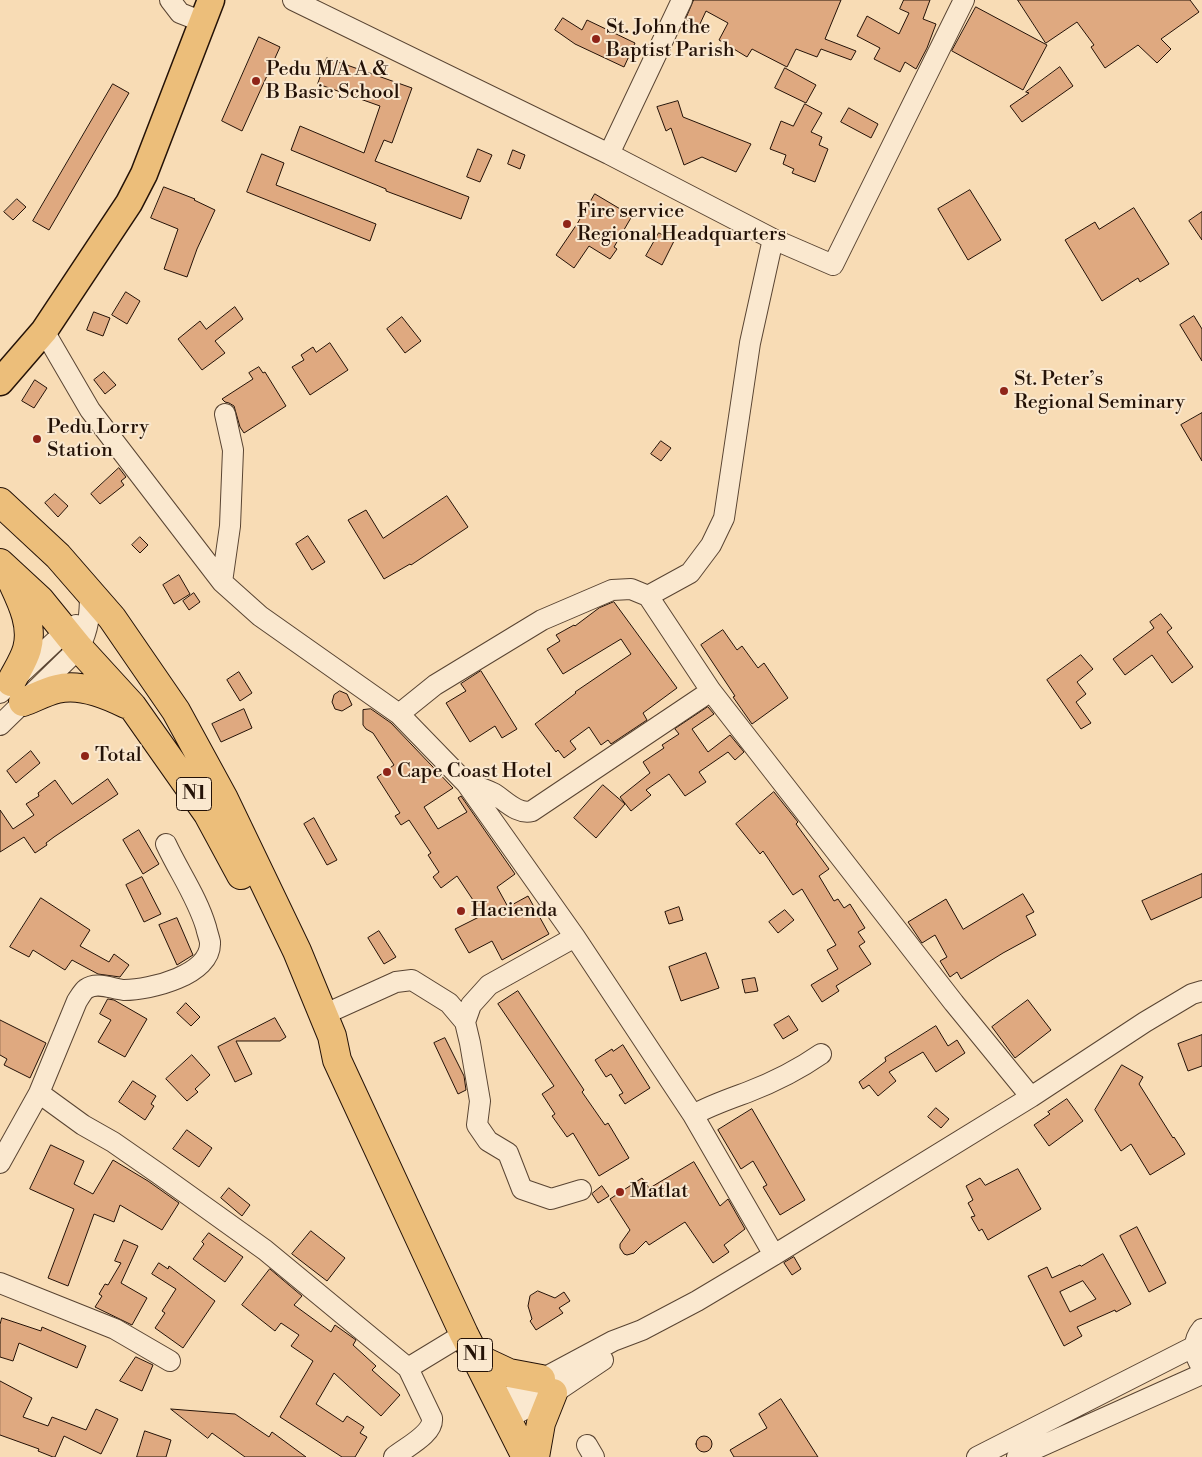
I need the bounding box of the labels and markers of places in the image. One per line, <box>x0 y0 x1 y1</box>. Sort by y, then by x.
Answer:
place label: St. John the Baptist Parish <box>606 16 735 63</box>
marker: St. John the Baptist Parish <box>590 33 602 45</box>
place label: Pedu M/A A & B Basic School <box>266 58 400 105</box>
marker: Pedu M/A A & B Basic School <box>250 75 262 87</box>
place label: Fire service Regional Headquarters <box>577 200 786 247</box>
marker: Fire service Regional Headquarters <box>561 218 573 230</box>
place label: St. Peter’s Regional Seminary <box>1014 368 1185 415</box>
marker: St. Peter’s Regional Seminary <box>998 385 1010 397</box>
place label: Pedu Lorry Station <box>47 416 149 463</box>
marker: Pedu Lorry Station <box>31 433 43 445</box>
place label: Total <box>95 744 142 768</box>
marker: Total <box>79 750 91 762</box>
place label: Cape Coast Hotel <box>397 760 552 784</box>
marker: Cape Coast Hotel <box>381 766 393 778</box>
place label: Hacienda <box>471 899 557 923</box>
marker: Hacienda <box>455 905 467 917</box>
place label: Matlat <box>630 1180 688 1204</box>
marker: Matlat <box>614 1186 626 1198</box>

